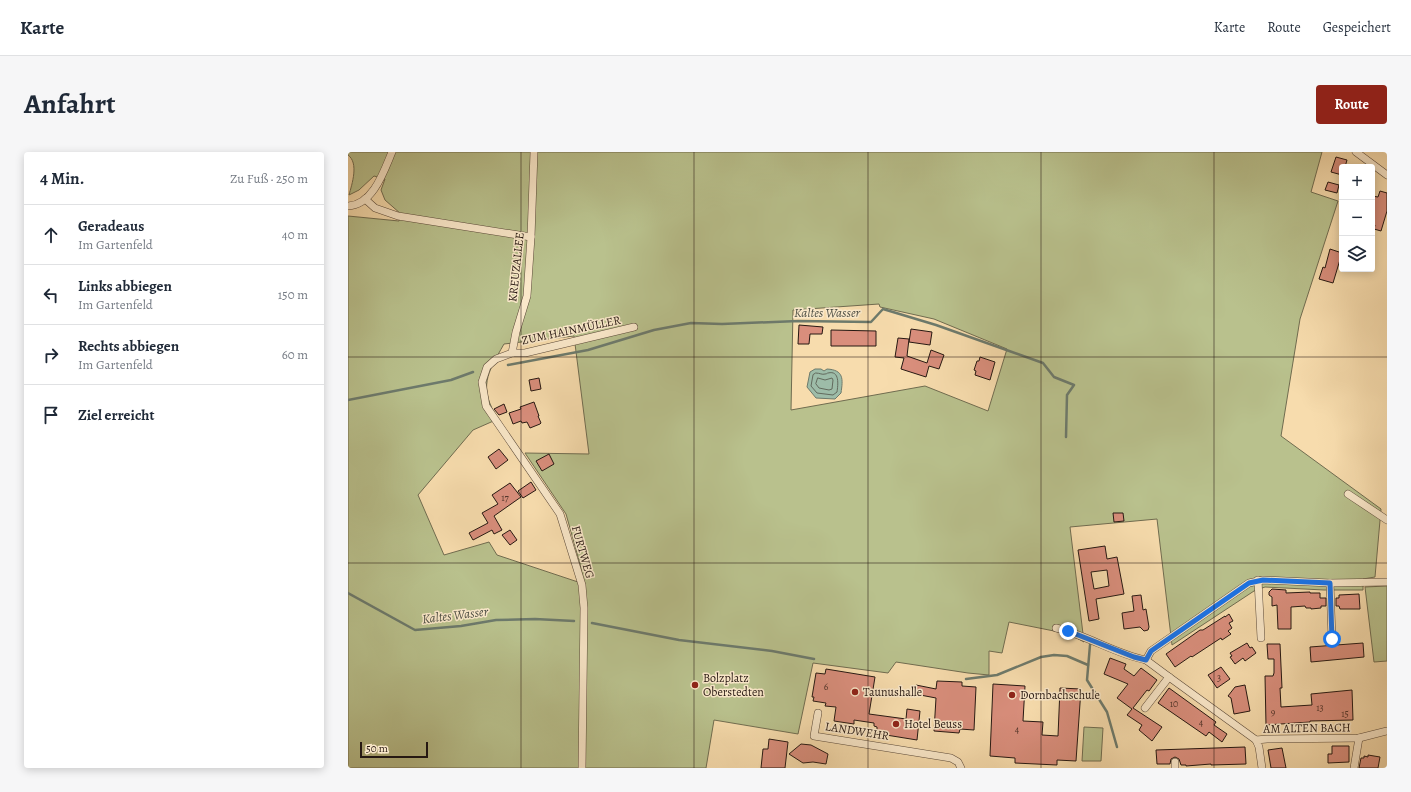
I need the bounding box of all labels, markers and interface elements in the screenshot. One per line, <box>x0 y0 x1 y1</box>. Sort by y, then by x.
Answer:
text: Karte <box>20 15 64 41</box>
text: Karte <box>1214 18 1245 37</box>
text: Route <box>1267 18 1301 37</box>
text: Gespeichert <box>1323 18 1391 37</box>
text: Anfahrt <box>24 85 116 123</box>
button: Route <box>1316 85 1387 124</box>
map controls <box>1339 164 1375 272</box>
button: + <box>1339 164 1375 200</box>
text: 4 Min. <box>40 167 84 190</box>
text: Zu Fuß · 250 m <box>230 170 308 187</box>
button: − <box>1339 200 1375 236</box>
text: Geradeaus <box>78 216 144 236</box>
icon: ahead <box>40 224 62 246</box>
text: 40 m <box>282 226 308 243</box>
street label: KREUZALLEE <box>504 231 528 303</box>
text: Im Gartenfeld <box>78 236 153 253</box>
button: layers <box>1339 236 1375 272</box>
text: Links abbiegen <box>78 276 172 296</box>
icon: left <box>40 284 62 306</box>
text: 150 m <box>278 286 308 303</box>
text: Im Gartenfeld <box>78 296 153 313</box>
water label: Kaltes Wasser <box>794 304 861 321</box>
street label: ZUM HAINMÜLLER <box>520 312 623 348</box>
text: Rechts abbiegen <box>78 336 179 356</box>
icon: right <box>40 344 62 366</box>
text: 60 m <box>282 346 308 363</box>
text: Im Gartenfeld <box>78 356 153 373</box>
icon: arrive <box>40 404 62 426</box>
text: Ziel erreicht <box>78 405 154 425</box>
house number: 17 <box>501 491 510 504</box>
street label: FURTWEG <box>568 524 598 580</box>
water label: Kaltes Wasser <box>421 602 489 627</box>
route end <box>1059 622 1077 640</box>
route start <box>1323 630 1341 648</box>
place label: Bolzplatz Oberstedten <box>703 670 764 700</box>
house number: 3 <box>1217 671 1221 684</box>
marker: Bolzplatz Oberstedten <box>690 680 700 690</box>
house number: 6 <box>824 680 829 693</box>
place label: Taunushalle <box>863 684 922 700</box>
marker: Taunushalle <box>850 687 860 697</box>
place label: Dornbachschule <box>1020 687 1100 703</box>
marker: Dornbachschule <box>1007 690 1017 700</box>
house number: 10 <box>1170 697 1178 710</box>
house number: 13 <box>1316 701 1324 714</box>
house number: 9 <box>1271 705 1276 718</box>
house number: 15 <box>1341 707 1349 720</box>
place label: Hotel Beuss <box>904 716 962 732</box>
house number: 4 <box>1199 716 1204 729</box>
street label: LANDWEHR <box>824 718 891 744</box>
marker: Hotel Beuss <box>891 719 901 729</box>
street label: AM ALTEN BACH <box>1262 719 1351 737</box>
house number: 4 <box>1015 723 1020 736</box>
scale bar <box>360 740 428 759</box>
text: 50 m <box>366 741 388 756</box>

